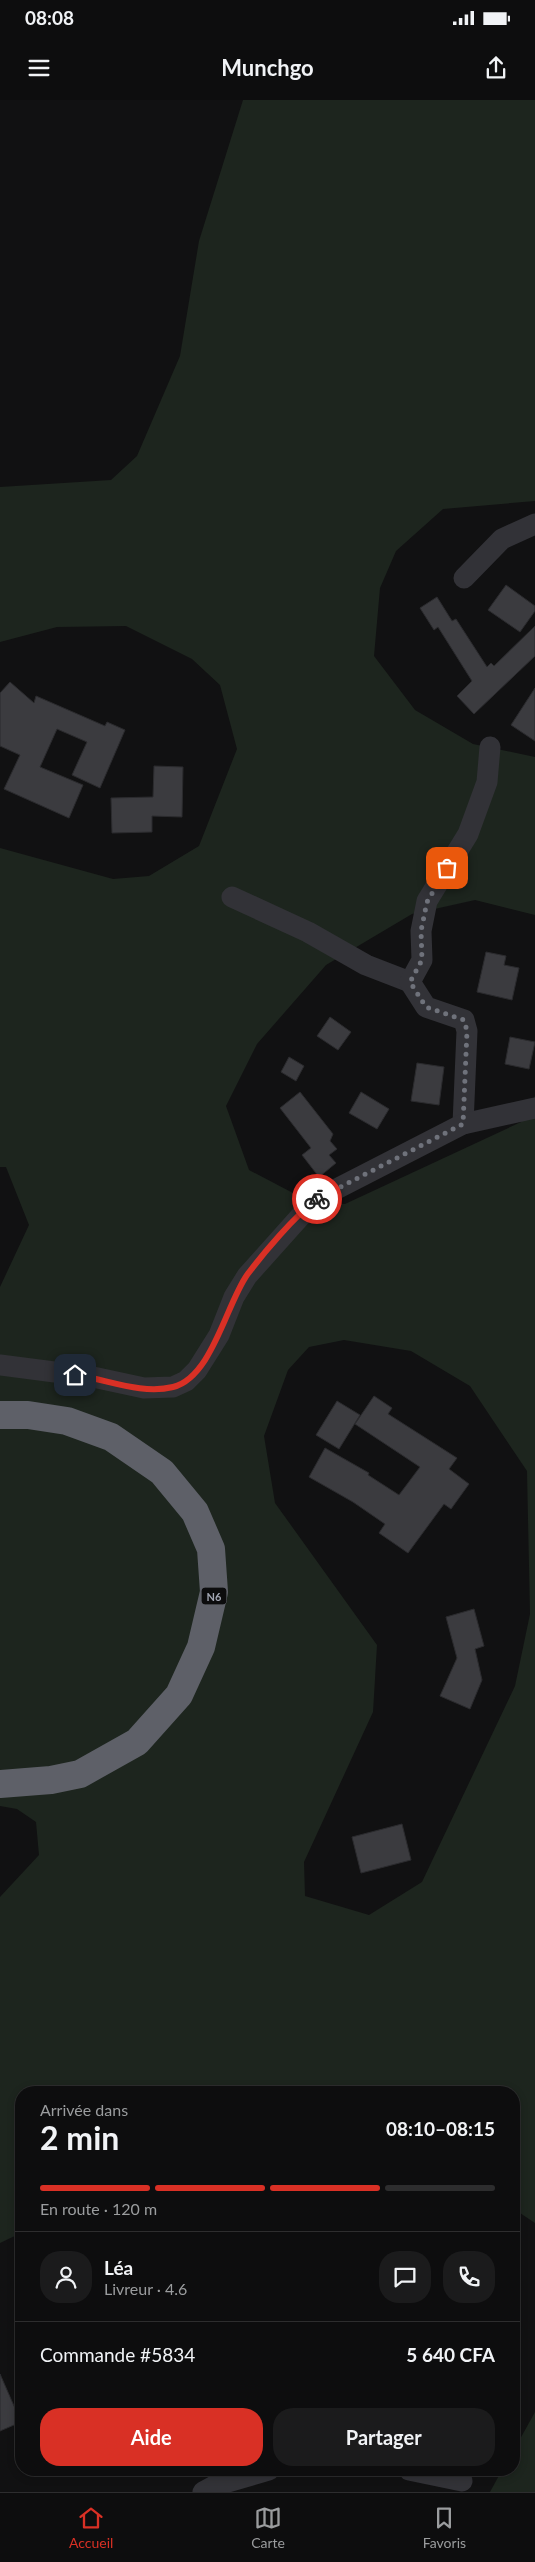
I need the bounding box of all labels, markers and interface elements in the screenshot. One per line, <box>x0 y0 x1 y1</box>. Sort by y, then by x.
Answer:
text: 08:08 <box>25 6 74 29</box>
icon: menu <box>25 54 53 82</box>
text: Munchgo <box>221 54 314 81</box>
icon: share <box>482 54 510 82</box>
pin <box>426 847 468 889</box>
icon: bag <box>433 854 461 882</box>
courier <box>292 1174 342 1224</box>
icon: bike <box>303 1185 331 1213</box>
pin <box>54 1354 96 1396</box>
icon: home <box>61 1361 89 1389</box>
road number: N6 <box>202 1588 226 1604</box>
text: Arrivée dans <box>40 2100 128 2119</box>
text: 08:10–08:15 <box>386 2117 495 2140</box>
text: 2 min <box>40 2118 119 2157</box>
text: En route · 120 m <box>40 2199 157 2218</box>
button: person <box>40 2251 92 2303</box>
button: chat <box>379 2251 431 2303</box>
button: phone <box>443 2251 495 2303</box>
text: Léa <box>104 2256 133 2279</box>
text: Livreur · 4.6 <box>104 2279 187 2298</box>
text: Commande #5834 <box>40 2343 195 2366</box>
text: 5 640 CFA <box>406 2343 495 2366</box>
button: Aide <box>40 2408 263 2466</box>
button: Partager <box>273 2408 495 2466</box>
tab: Accueil <box>69 2504 113 2551</box>
tab: Carte <box>251 2504 285 2551</box>
tab: Favoris <box>423 2504 466 2551</box>

